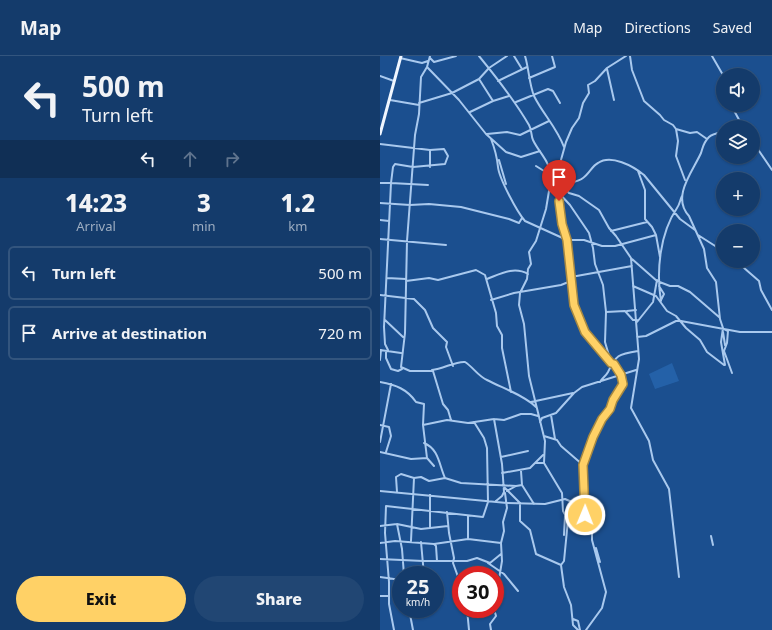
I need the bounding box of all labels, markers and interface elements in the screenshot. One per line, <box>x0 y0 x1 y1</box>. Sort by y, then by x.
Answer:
text: Map <box>20 15 61 41</box>
text: Map <box>573 18 602 37</box>
text: Directions <box>624 18 691 37</box>
text: Saved <box>713 18 752 37</box>
text: 500 m <box>82 67 165 105</box>
map controls <box>716 68 760 268</box>
button: sound <box>716 68 760 112</box>
icon: left <box>16 72 68 124</box>
text: Turn left <box>82 103 153 127</box>
button: layers <box>716 120 760 164</box>
icon: left <box>137 148 159 170</box>
icon: ahead <box>179 148 201 170</box>
icon: right <box>221 148 243 170</box>
pin <box>542 160 576 201</box>
icon: arrive <box>548 166 570 188</box>
button: + <box>716 172 760 216</box>
text: 14:23 <box>65 186 127 219</box>
text: 3 <box>197 186 211 219</box>
text: 1.2 <box>281 186 315 219</box>
text: Arrival <box>76 217 116 235</box>
text: min <box>192 217 216 235</box>
text: km <box>288 217 307 235</box>
button: − <box>716 224 760 268</box>
icon: left <box>18 262 40 284</box>
text: Turn left <box>52 263 116 283</box>
text: 500 m <box>318 263 362 283</box>
icon: arrive <box>18 322 40 344</box>
text: Arrive at destination <box>52 323 207 343</box>
text: 720 m <box>318 323 362 343</box>
position arrow <box>564 494 606 536</box>
speed limit sign: 30 <box>452 566 504 618</box>
text: 25 <box>407 573 429 600</box>
button: Exit <box>16 576 186 622</box>
button: Share <box>194 576 364 622</box>
text: km/h <box>406 595 430 609</box>

